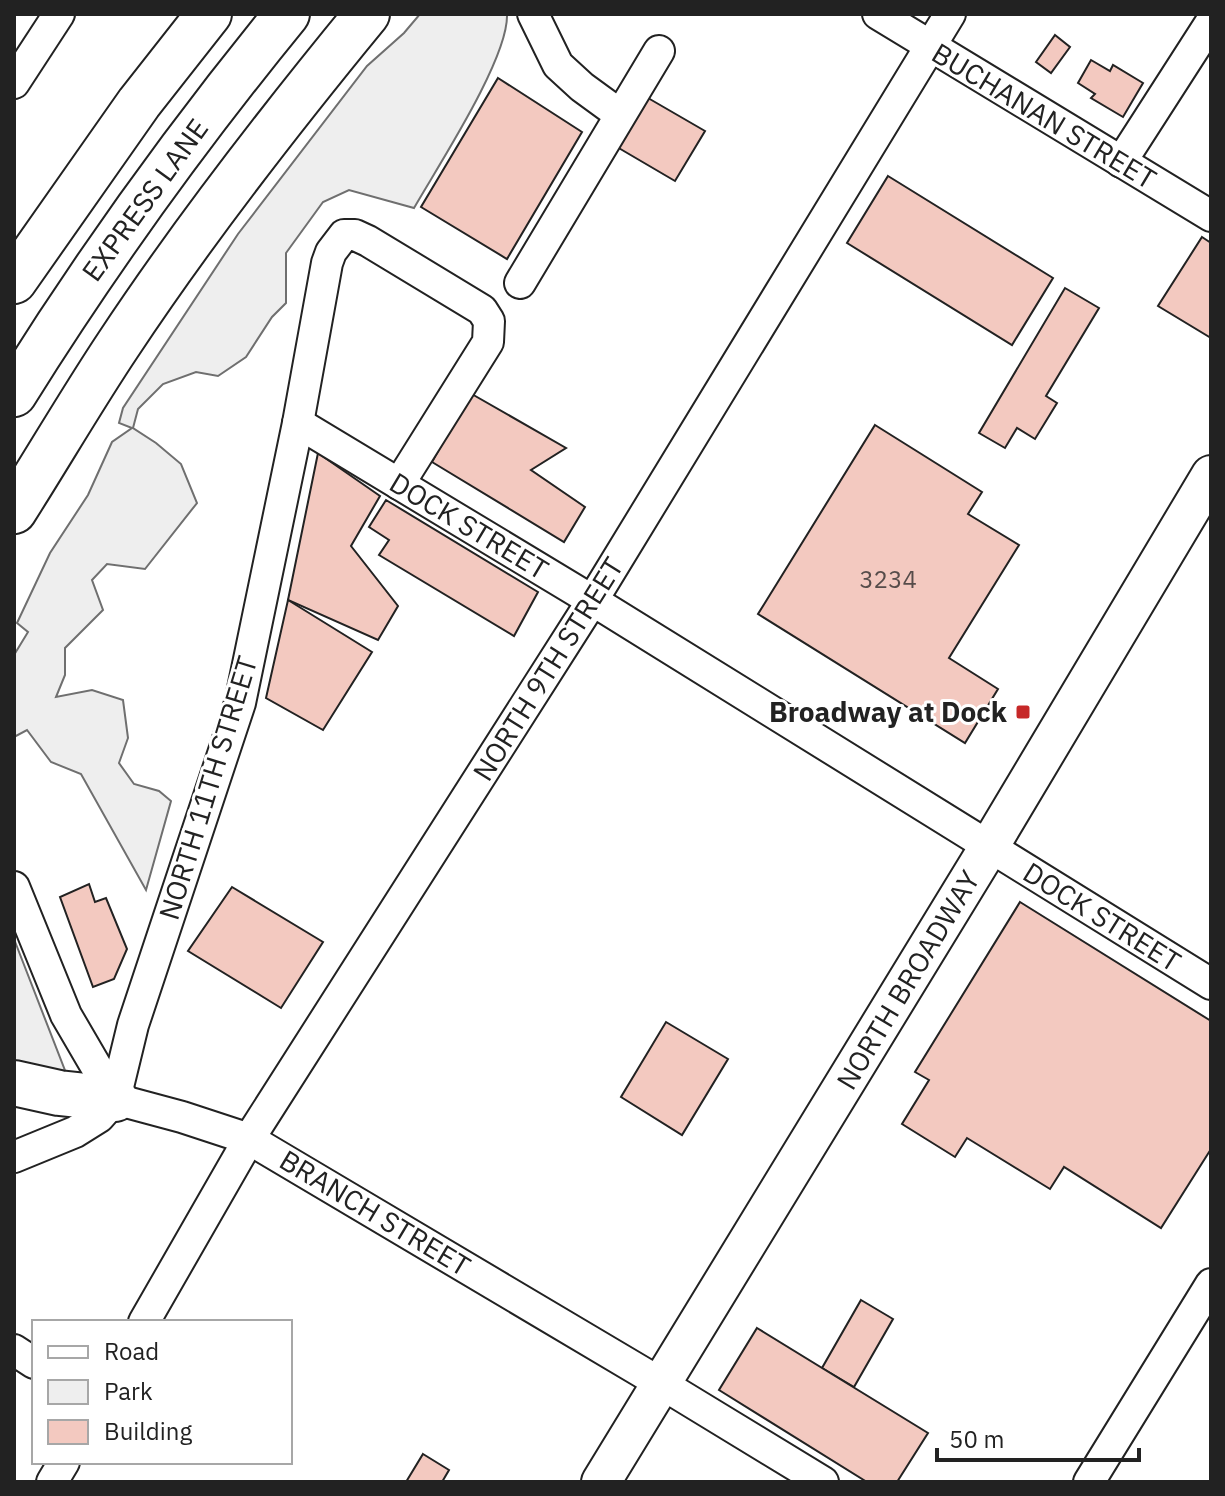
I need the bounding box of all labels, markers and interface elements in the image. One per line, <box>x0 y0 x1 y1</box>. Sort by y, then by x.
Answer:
street label: BUCHANAN STREET <box>925 34 1163 197</box>
street label: EXPRESS LANE <box>73 111 216 288</box>
street label: DOCK STREET <box>383 464 555 587</box>
street label: NORTH 9TH STREET <box>464 550 631 788</box>
house number: 3234 <box>859 563 917 595</box>
street label: NORTH 11TH STREET <box>150 652 265 924</box>
place label: Broadway at Dock <box>769 693 1008 730</box>
marker: Broadway at Dock <box>1014 703 1032 721</box>
street label: DOCK STREET <box>1017 853 1188 980</box>
street label: NORTH BROADWAY <box>828 863 988 1096</box>
street label: BRANCH STREET <box>273 1141 477 1284</box>
legend <box>32 1320 292 1464</box>
text: Road <box>104 1335 159 1367</box>
text: Park <box>104 1375 153 1407</box>
scale bar <box>937 1412 1139 1462</box>
text: Building <box>104 1415 192 1447</box>
text: 50 m <box>949 1423 1004 1455</box>

